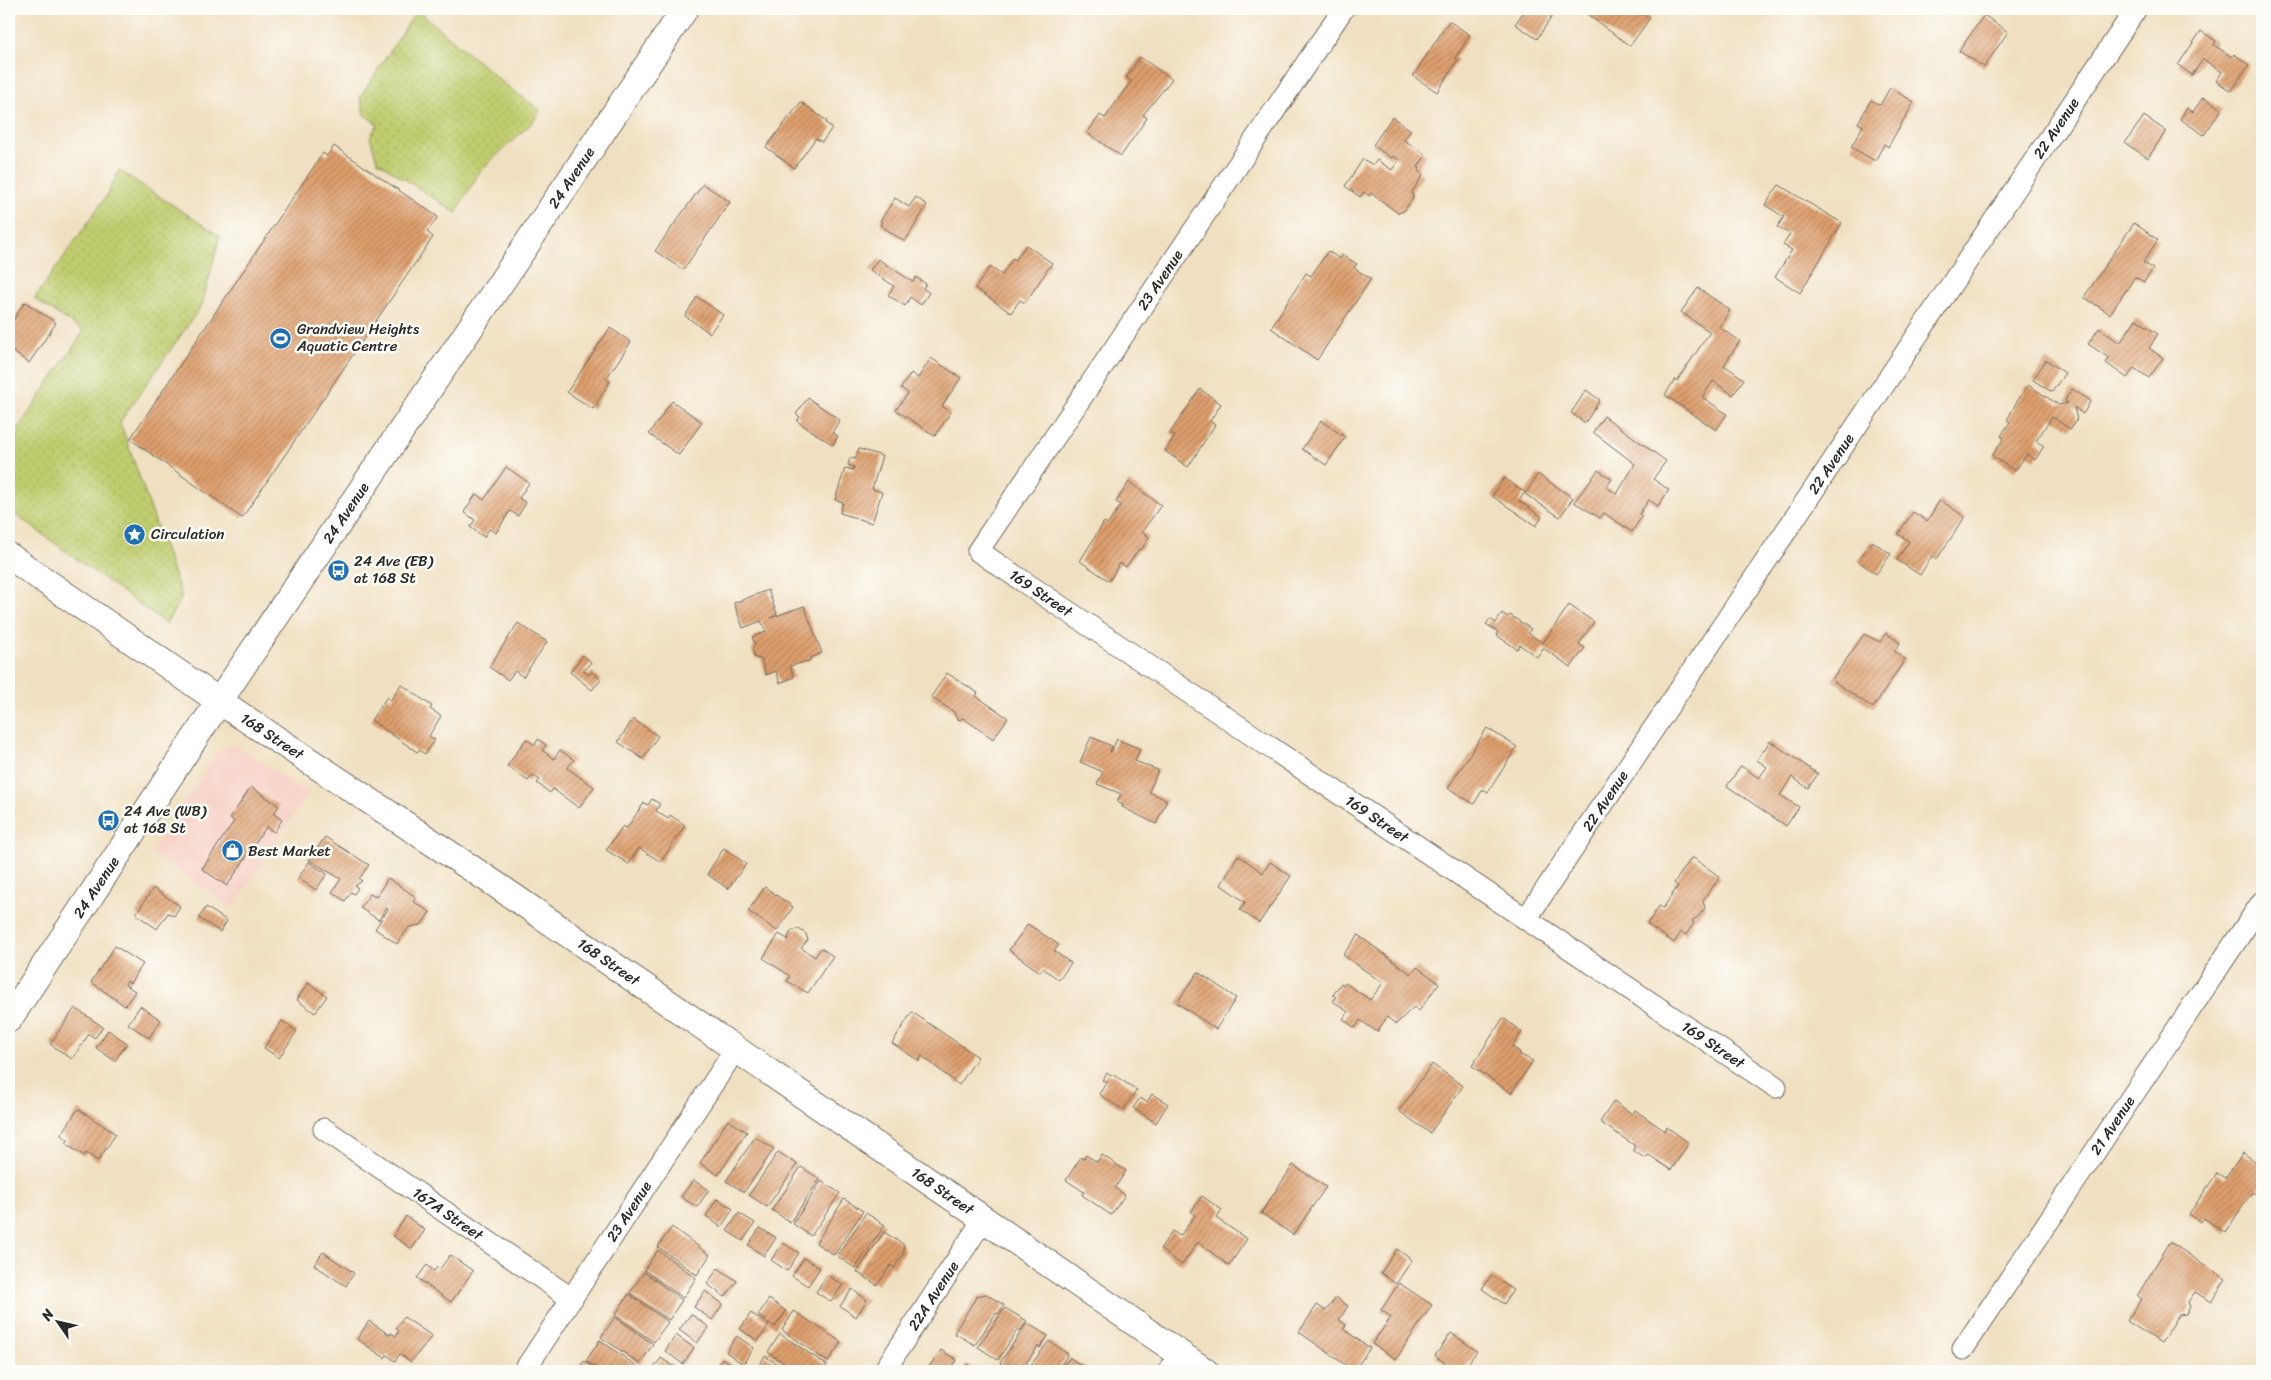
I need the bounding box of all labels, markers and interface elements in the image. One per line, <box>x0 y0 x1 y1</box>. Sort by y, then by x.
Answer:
street label: 22 Avenue <box>2026 92 2086 164</box>
street label: 24 Avenue <box>541 141 602 214</box>
street label: 23 Avenue <box>1130 244 1190 316</box>
place label: Grandview Heights Aquatic Centre <box>296 316 420 359</box>
sports icon: Grandview Heights Aquatic Centre <box>269 326 293 350</box>
street label: 22 Avenue <box>1801 428 1861 500</box>
street label: 24 Avenue <box>316 477 376 549</box>
place label: Circulation <box>151 521 224 547</box>
place icon: Circulation <box>123 522 147 546</box>
place label: 24 Ave (EB) at 168 St <box>354 548 433 591</box>
bus stop icon: 24 Ave (EB) at 168 St <box>326 558 350 582</box>
street label: 169 Street <box>1004 562 1079 624</box>
street label: 168 Street <box>235 706 310 767</box>
street label: 22 Avenue <box>1575 765 1635 837</box>
street label: 169 Street <box>1340 788 1415 850</box>
place label: 24 Ave (WB) at 168 St <box>124 798 207 841</box>
bus stop icon: 24 Ave (WB) at 168 St <box>96 808 120 832</box>
place label: Best Market <box>248 838 331 864</box>
shop icon: Best Market <box>220 839 244 863</box>
street label: 24 Avenue <box>66 851 126 924</box>
street label: 168 Street <box>572 931 646 993</box>
street label: 169 Street <box>1676 1014 1751 1076</box>
street label: 21 Avenue <box>2083 1090 2142 1160</box>
street label: 168 Street <box>906 1160 980 1222</box>
street label: 23 Avenue <box>599 1176 659 1247</box>
street label: 167A Street <box>407 1180 489 1248</box>
street label: 22A Avenue <box>901 1256 966 1336</box>
north arrow <box>32 1298 82 1348</box>
text: N <box>34 1304 61 1327</box>

